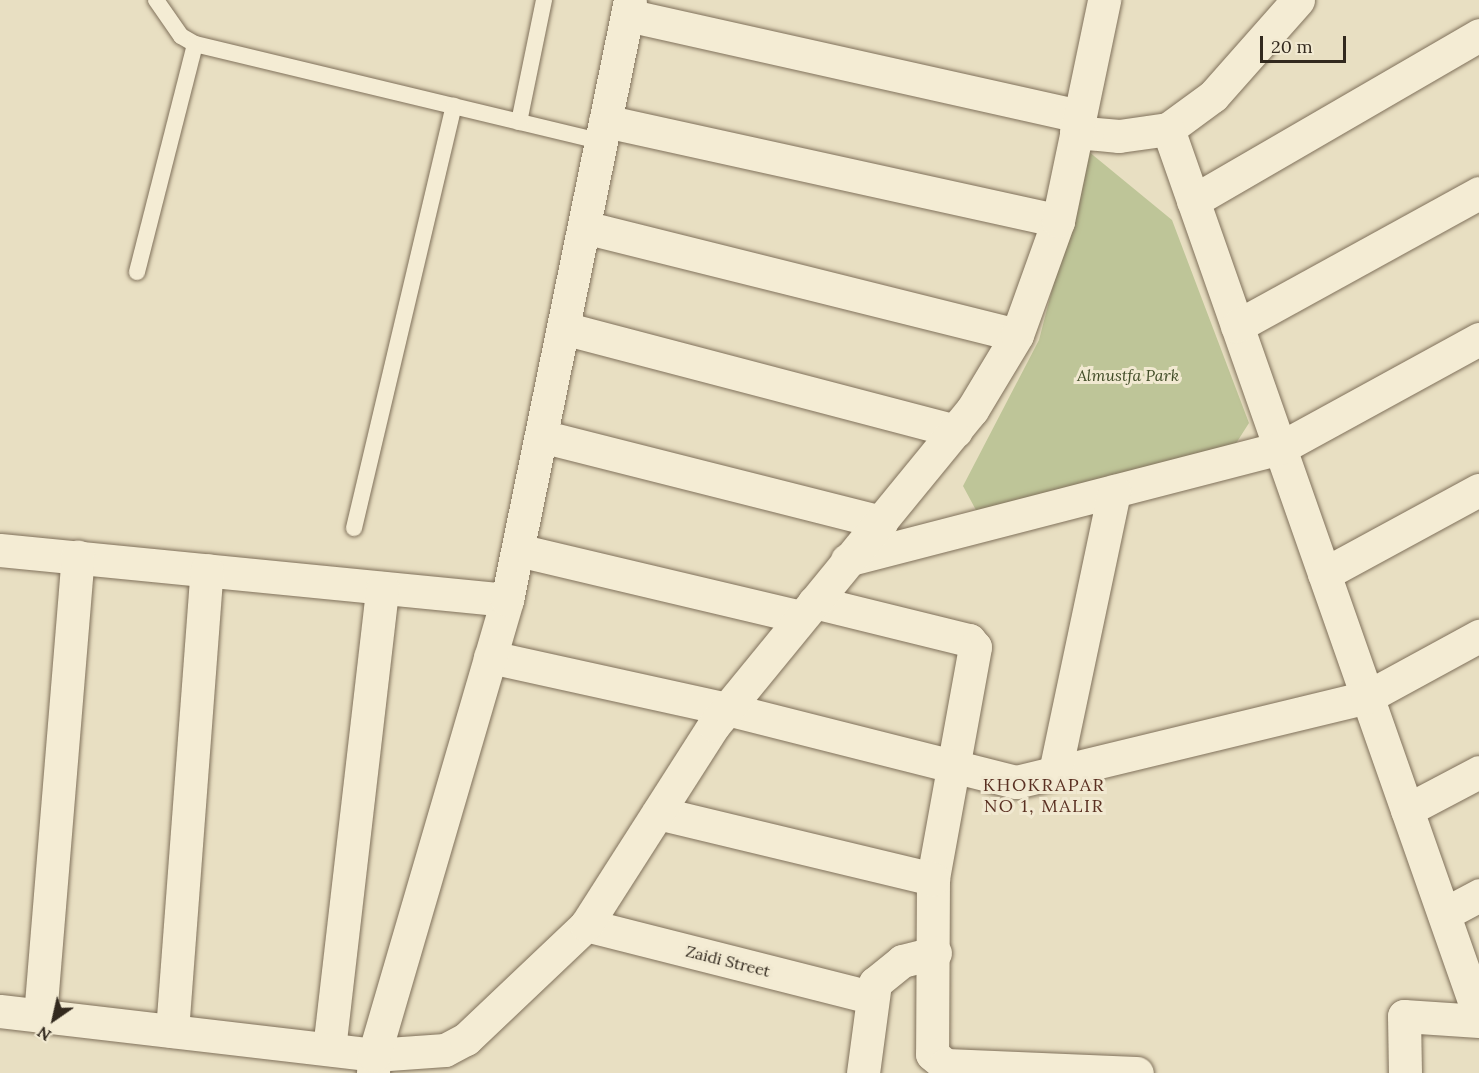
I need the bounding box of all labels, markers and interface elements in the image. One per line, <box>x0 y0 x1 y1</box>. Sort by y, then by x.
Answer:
scale bar <box>1263 24 1348 62</box>
text: 20 m <box>1271 35 1313 58</box>
park label: Almustfa Park <box>1077 365 1179 385</box>
district label: KHOKRAPAR NO 1, MALIR <box>983 775 1105 818</box>
street label: Zaidi Street <box>684 941 772 981</box>
north arrow <box>24 989 84 1049</box>
text: N <box>33 1022 55 1046</box>

